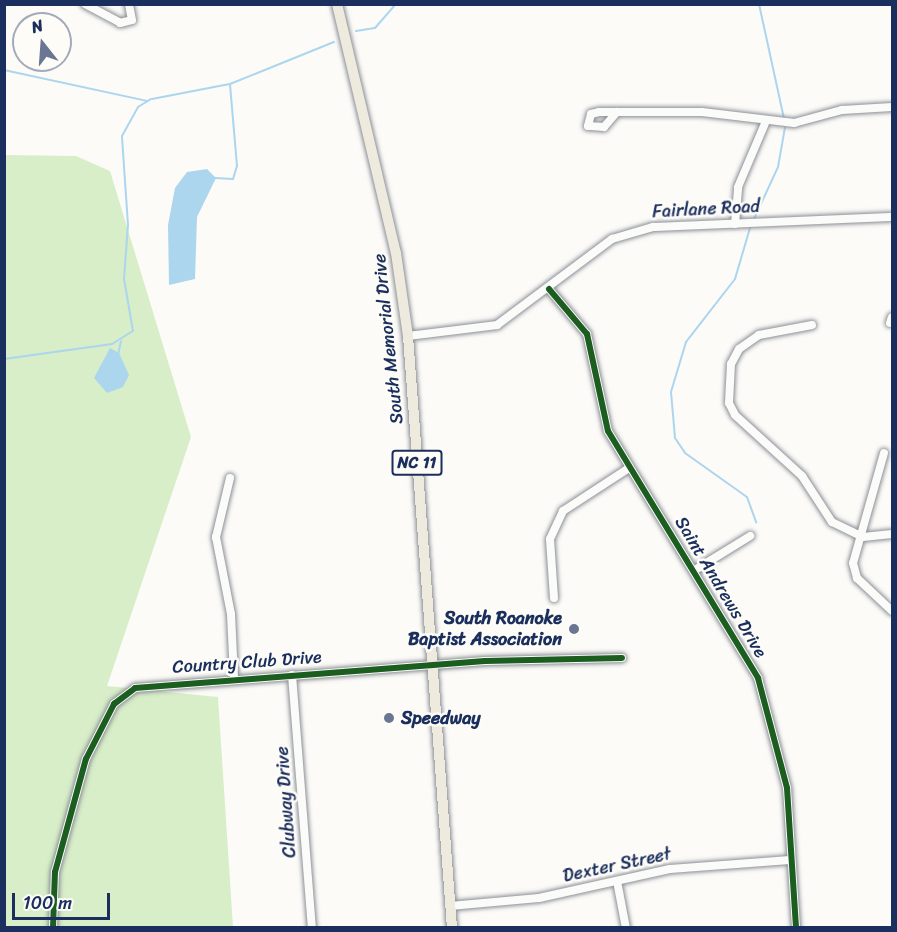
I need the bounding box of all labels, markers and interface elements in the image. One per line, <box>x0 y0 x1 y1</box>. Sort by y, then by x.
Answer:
text: N <box>28 11 47 42</box>
north arrow <box>12 12 72 72</box>
street label: Fairlane Road <box>652 195 760 223</box>
street label: South Memorial Drive <box>368 253 408 425</box>
road number: NC 11 <box>392 450 442 476</box>
street label: Saint Andrews Drive <box>670 512 772 662</box>
place label: South Roanoke Baptist Association <box>407 608 562 650</box>
marker: South Roanoke Baptist Association <box>567 622 581 636</box>
street label: Country Club Drive <box>171 646 323 678</box>
place label: Speedway <box>401 707 481 729</box>
marker: Speedway <box>382 711 396 725</box>
street label: Clubway Drive <box>271 745 301 859</box>
street label: Dexter Street <box>561 843 673 887</box>
scale bar <box>15 881 112 919</box>
text: 100 m <box>23 887 72 919</box>

